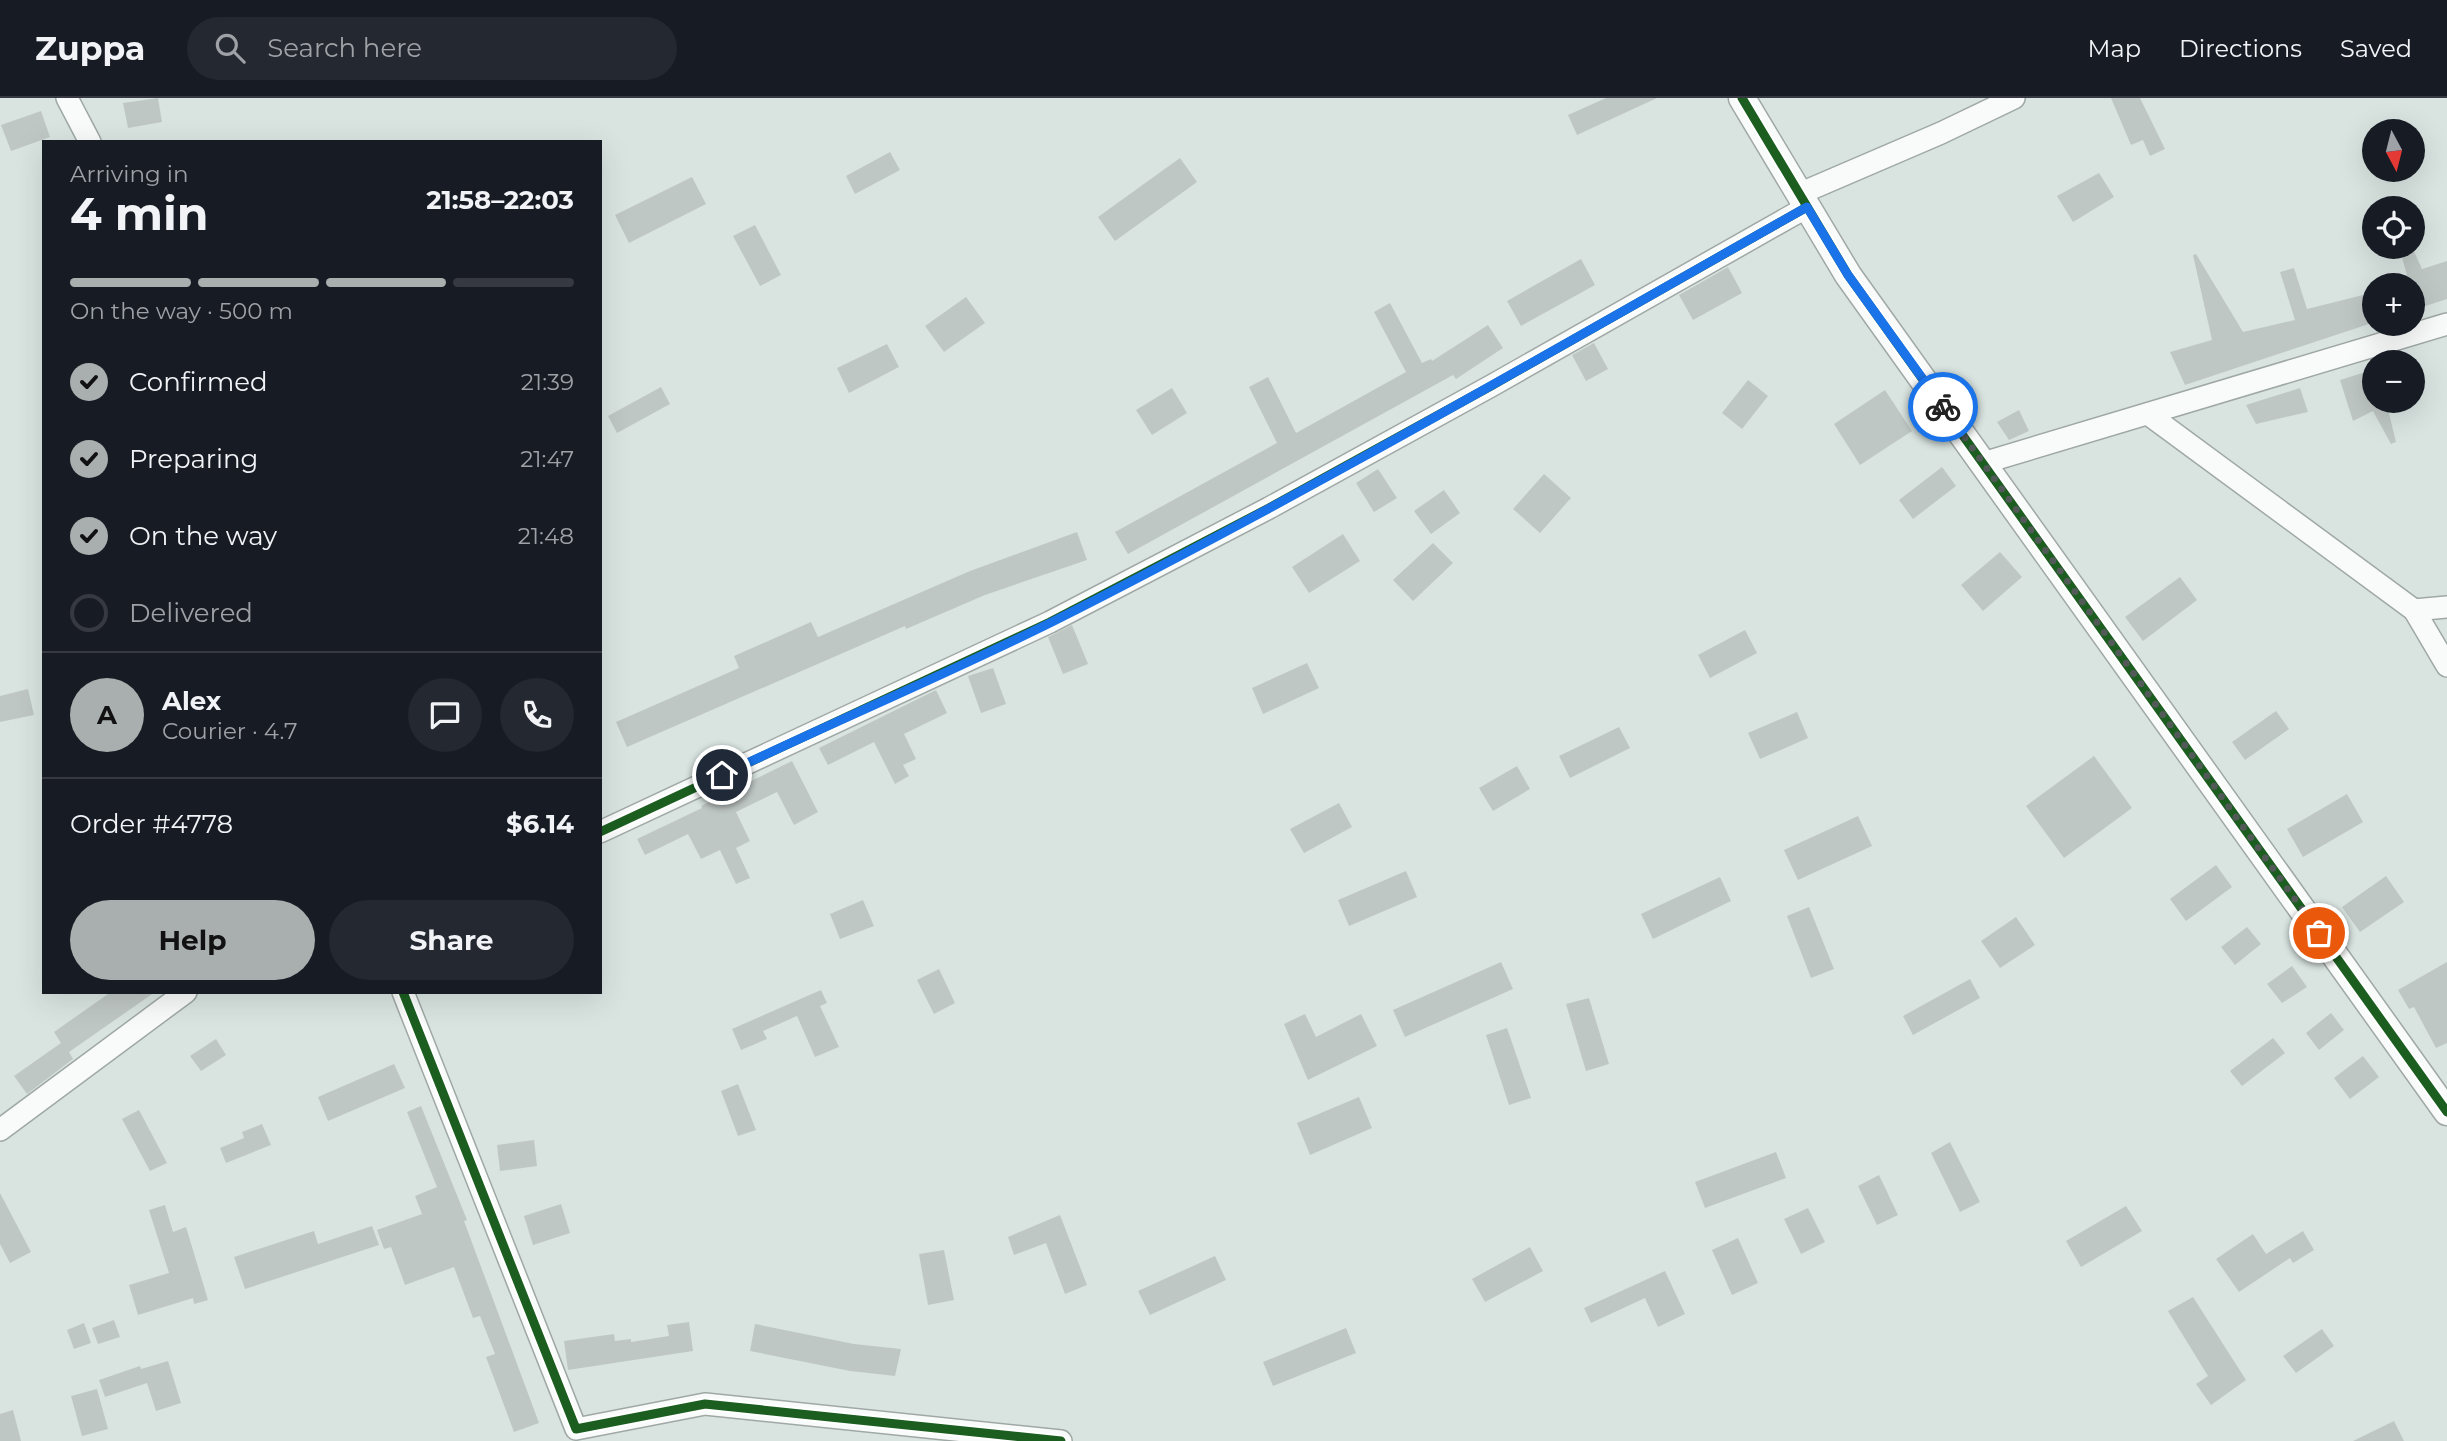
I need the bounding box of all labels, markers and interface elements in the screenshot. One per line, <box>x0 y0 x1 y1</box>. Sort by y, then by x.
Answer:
search box <box>187 17 677 80</box>
text: Zuppa <box>35 28 145 68</box>
icon: search <box>211 29 249 67</box>
text: Search here <box>267 32 422 64</box>
text: Map <box>2088 34 2141 63</box>
text: Directions <box>2179 34 2302 63</box>
text: Saved <box>2340 34 2412 63</box>
north arrow <box>2362 119 2426 182</box>
map controls <box>2362 119 2425 413</box>
text: Arriving in <box>70 160 189 188</box>
text: 21:58–22:03 <box>426 184 574 216</box>
text: 4 min <box>70 185 209 242</box>
button: locate <box>2362 196 2425 259</box>
button: + <box>2362 273 2425 336</box>
text: On the way · 500 m <box>70 297 293 325</box>
button: − <box>2362 350 2425 413</box>
icon: check <box>70 363 108 401</box>
text: Confirmed <box>129 366 268 398</box>
text: 21:39 <box>521 368 574 396</box>
courier <box>1908 372 1978 442</box>
icon: bike <box>1924 388 1962 426</box>
icon: check <box>70 440 108 478</box>
text: Preparing <box>129 443 258 475</box>
text: 21:47 <box>520 445 574 473</box>
icon: check <box>70 517 108 555</box>
text: On the way <box>129 520 277 552</box>
text: 21:48 <box>518 522 574 550</box>
text: Delivered <box>129 597 253 629</box>
button: chat <box>408 678 482 752</box>
button: phone <box>500 678 574 752</box>
text: Alex <box>162 685 221 717</box>
text: A <box>97 699 117 731</box>
text: Courier · 4.7 <box>162 717 298 745</box>
pin <box>692 745 752 805</box>
icon: home <box>703 756 741 794</box>
text: Order #4778 <box>70 808 233 840</box>
text: $6.14 <box>506 808 574 840</box>
button: Help <box>70 900 315 980</box>
button: Share <box>329 900 574 980</box>
pin <box>2289 903 2349 963</box>
icon: bag <box>2300 914 2338 952</box>

